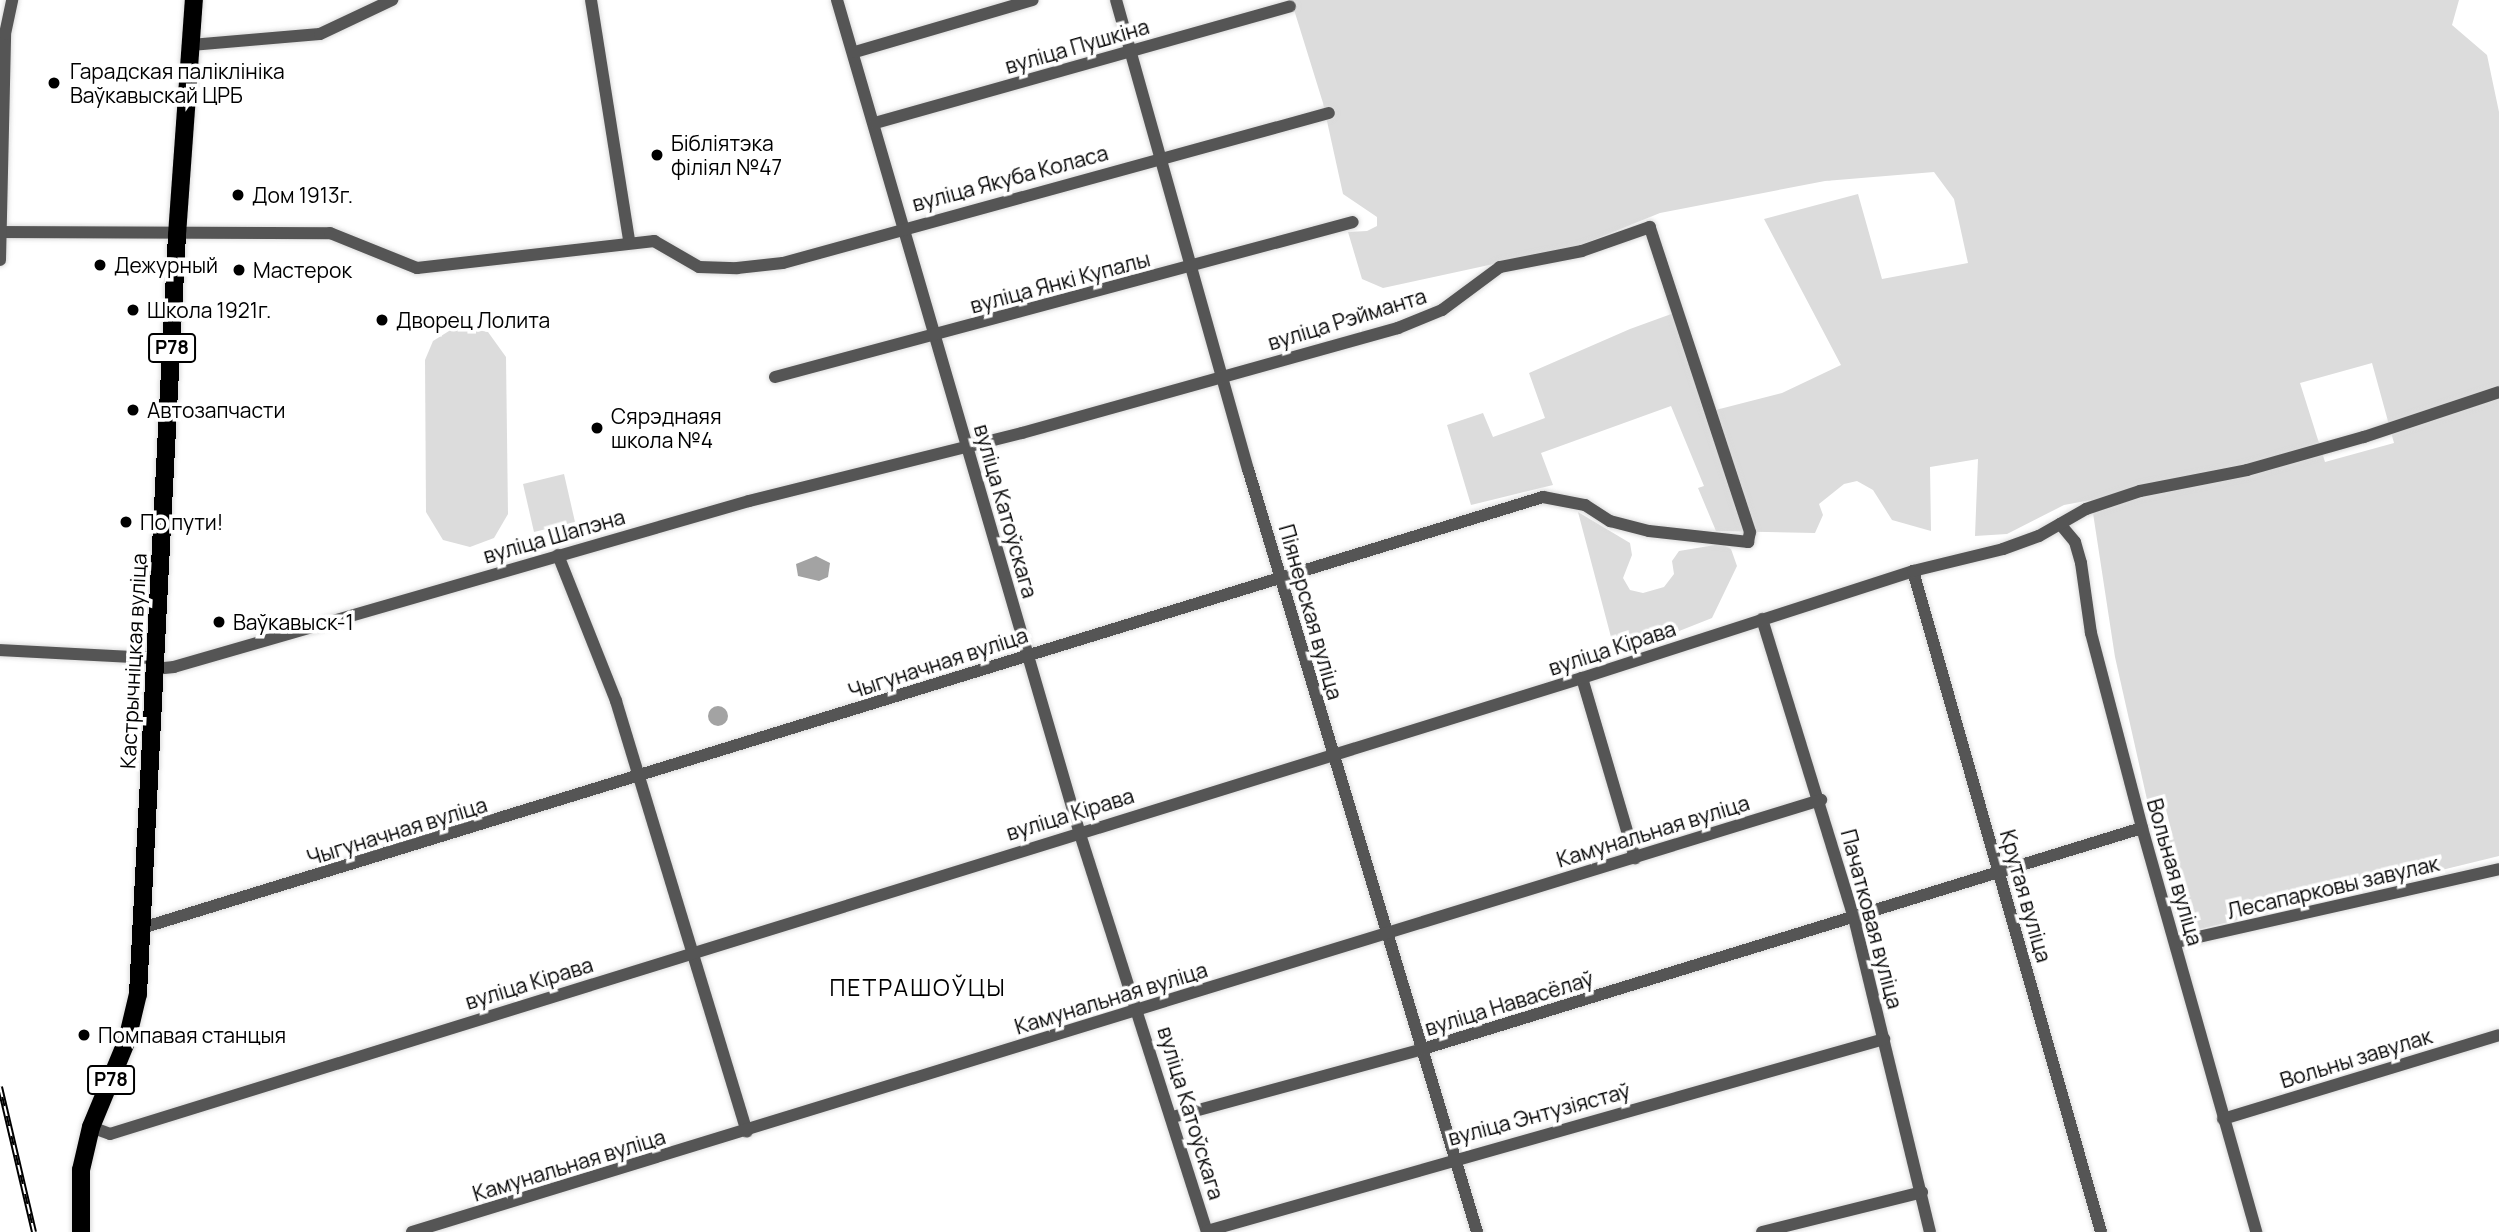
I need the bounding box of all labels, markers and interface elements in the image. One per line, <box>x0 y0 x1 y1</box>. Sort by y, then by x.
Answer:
street label: вуліца Пушкіна <box>1002 13 1152 79</box>
place label: Гарадская паліклініка Ваўкавыскай ЦРБ <box>70 58 285 108</box>
marker: Гарадская паліклініка Ваўкавыскай ЦРБ <box>44 73 64 93</box>
place label: Бібліятэка філіял №47 <box>671 130 782 180</box>
street label: вуліца Якуба Коласа <box>909 140 1111 216</box>
marker: Бібліятэка філіял №47 <box>649 147 665 163</box>
place label: Дом 1913г. <box>252 182 353 208</box>
marker: Дом 1913г. <box>230 187 246 203</box>
street label: вуліца Янкі Купалы <box>967 246 1153 318</box>
place label: Дежурный <box>114 252 218 278</box>
marker: Дежурный <box>92 257 108 273</box>
place label: Мастерок <box>253 257 352 283</box>
marker: Мастерок <box>231 262 247 278</box>
street label: вуліца Рэйманта <box>1265 283 1429 355</box>
place label: Школа 1921г. <box>147 297 271 323</box>
marker: Школа 1921г. <box>125 302 141 318</box>
place label: Дворец Лолита <box>396 307 550 333</box>
marker: Дворец Лолита <box>374 312 390 328</box>
road number: Р78 <box>148 332 196 364</box>
place label: Автозапчасти <box>147 397 285 423</box>
marker: Автозапчасти <box>125 402 141 418</box>
place label: Сярэднаяя школа №4 <box>611 403 722 453</box>
marker: Сярэднаяя школа №4 <box>589 420 605 436</box>
street label: вуліца Катоўскага <box>969 421 1043 601</box>
street label: вуліца Шапэна <box>480 504 628 568</box>
place label: По пути! <box>140 509 223 535</box>
marker: По пути! <box>118 514 134 530</box>
street label: Піянерская вуліца <box>1274 521 1348 703</box>
street label: Кастрычніцкая вуліца <box>115 553 151 769</box>
place label: Ваўкавыск-1 <box>233 609 354 635</box>
marker: Ваўкавыск-1 <box>211 614 227 630</box>
street label: вуліца Кірава <box>1545 616 1679 680</box>
street label: Чыгуначная вуліца <box>845 622 1031 704</box>
street label: вуліца Кірава <box>1003 783 1137 845</box>
street label: Камунальная вуліца <box>1554 790 1752 872</box>
street label: Чыгуначная вуліца <box>304 792 490 870</box>
street label: Вольная вуліца <box>2142 796 2208 948</box>
street label: Пачатковая вуліца <box>1836 826 1908 1012</box>
street label: Крутая вуліца <box>1995 827 2057 965</box>
street label: Лесапарковы завулак <box>2225 850 2441 924</box>
street label: вуліца Кірава <box>462 952 596 1014</box>
street label: Камунальная вуліца <box>1012 957 1210 1039</box>
street label: вуліца Навасёлаў <box>1422 965 1596 1041</box>
district label: ПЕТРАШОЎЦЫ <box>831 973 1005 1001</box>
place label: Помпавая станцыя <box>98 1022 286 1048</box>
street label: вуліца Катоўскага <box>1153 1023 1229 1203</box>
street label: Вольны завулак <box>2277 1023 2435 1093</box>
marker: Помпавая станцыя <box>76 1027 92 1043</box>
road number: Р78 <box>86 1064 136 1096</box>
street label: вуліца Энтузіястаў <box>1445 1078 1633 1150</box>
street label: Камунальная вуліца <box>470 1124 668 1206</box>

